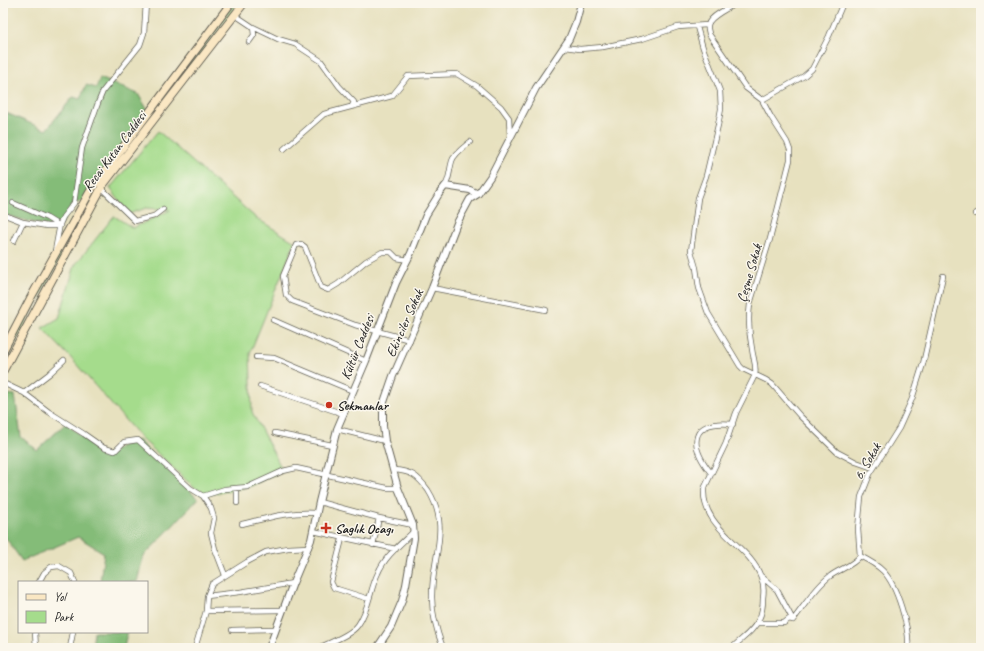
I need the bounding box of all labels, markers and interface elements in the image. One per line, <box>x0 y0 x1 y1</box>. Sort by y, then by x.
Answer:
street label: Recai Kutan Caddesi <box>79 106 151 195</box>
street label: Çeşme Sokak <box>733 241 766 304</box>
street label: Ekinciler Sokak <box>382 285 428 360</box>
street label: Kültür Caddesi <box>337 310 379 382</box>
place label: Sekmanlar <box>337 397 390 414</box>
marker: Sekmanlar <box>324 400 334 410</box>
street label: 6. Sokak <box>850 439 885 483</box>
place label: Saglık Ocagı <box>335 520 394 537</box>
marker: Saglık Ocagı <box>320 522 332 534</box>
legend <box>18 581 148 633</box>
text: Yol <box>54 589 68 605</box>
text: Park <box>54 609 75 625</box>

